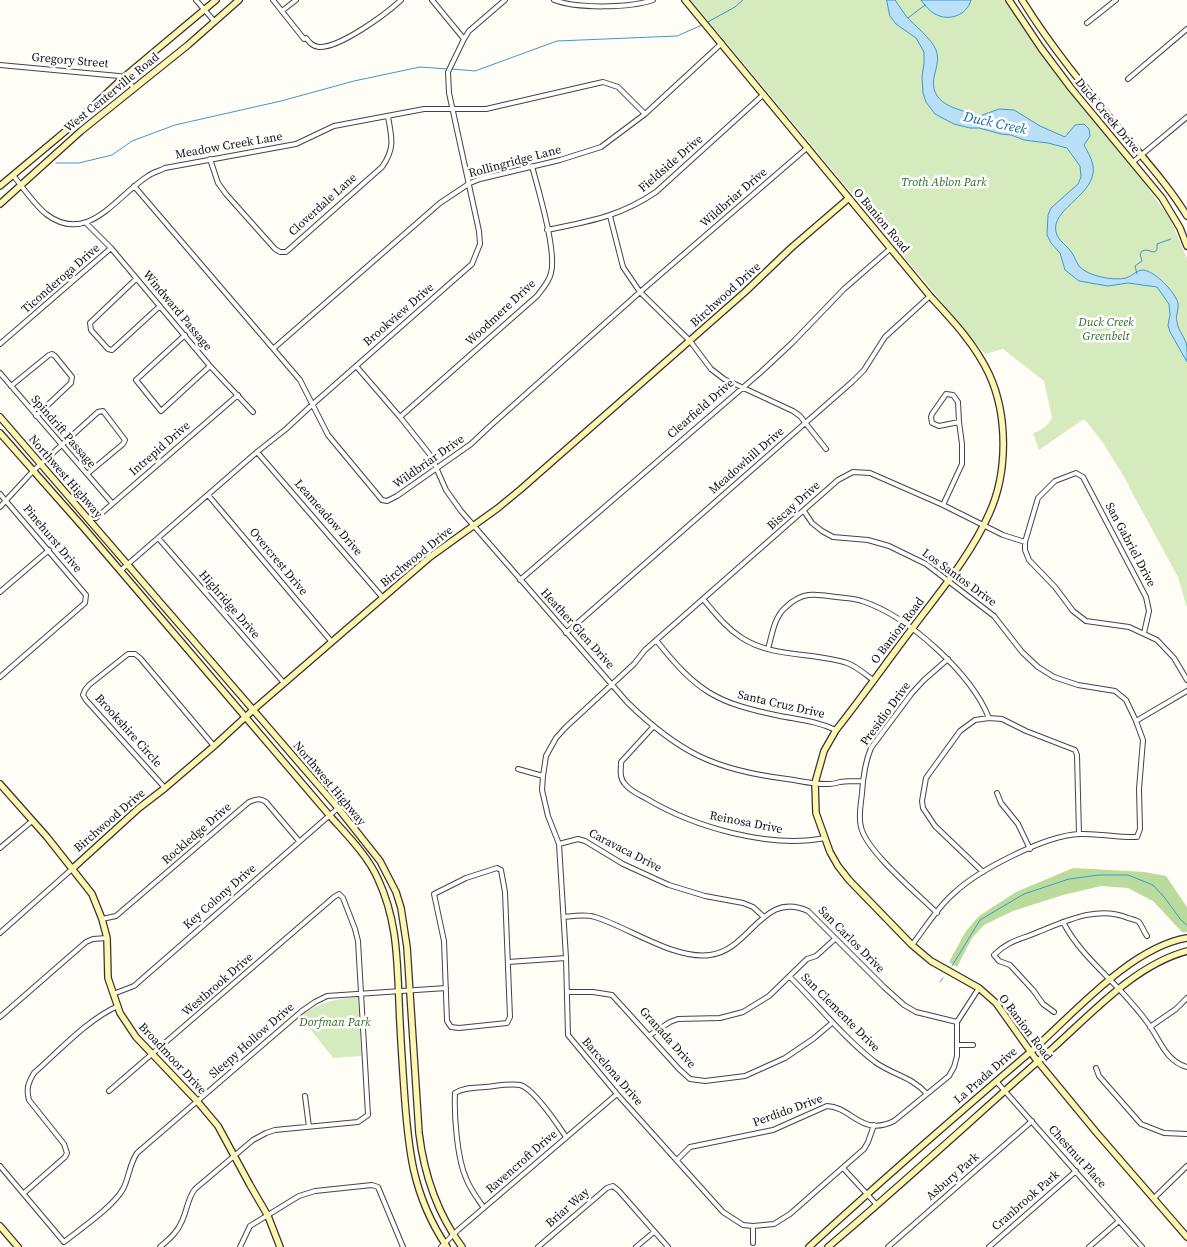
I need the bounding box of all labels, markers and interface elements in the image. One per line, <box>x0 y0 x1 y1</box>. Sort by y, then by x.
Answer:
street label: Gregory Street <box>31 50 109 72</box>
street label: West Centerville Road <box>62 50 162 136</box>
street label: Duck Creek Drive <box>1071 76 1143 156</box>
water label: Duck Creek <box>962 109 1028 139</box>
street label: Meadow Creek Lane <box>174 129 284 163</box>
street label: Fieldside Drive <box>636 132 706 196</box>
street label: Rollingridge Lane <box>467 143 563 181</box>
street label: Wildbriar Drive <box>698 165 770 231</box>
street label: Cloverdale Lane <box>286 171 360 239</box>
park label: Troth Ablon Park <box>901 176 987 190</box>
street label: O Banion Road <box>850 186 912 256</box>
street label: Ticonderoga Drive <box>19 241 103 317</box>
street label: Birchwood Drive <box>688 260 764 330</box>
street label: Windward Passage <box>139 268 215 354</box>
street label: Woodmere Drive <box>463 277 539 349</box>
street label: Brookview Drive <box>361 280 437 350</box>
park label: Duck Creek Greenbelt <box>1078 316 1134 344</box>
street label: Clearfield Drive <box>665 376 737 442</box>
street label: Spindrift Passage <box>28 393 98 471</box>
street label: Intrepid Drive <box>127 419 193 479</box>
street label: Meadowhill Drive <box>707 425 787 497</box>
street label: Wildbriar Drive <box>391 432 467 492</box>
street label: Northwest Highway <box>25 433 105 521</box>
street label: Leameadow Drive <box>291 477 365 559</box>
street label: Biscay Drive <box>765 479 823 533</box>
street label: San Gabriel Drive <box>1102 500 1158 590</box>
street label: Pinehurst Drive <box>19 502 85 576</box>
street label: Birchwood Drive <box>378 523 456 591</box>
street label: Overcrest Drive <box>246 526 310 598</box>
street label: Los Santos Drive <box>919 546 999 610</box>
street label: Highridge Drive <box>195 568 263 642</box>
street label: Heather Glen Drive <box>537 586 617 672</box>
street label: O Banion Road <box>868 595 928 667</box>
street label: Presidio Drive <box>858 679 914 749</box>
street label: Santa Cruz Drive <box>736 688 826 722</box>
street label: Brookshire Circle <box>91 692 165 770</box>
street label: Northwest Highway <box>290 739 368 829</box>
street label: Birchwood Drive <box>72 786 148 856</box>
street label: Rockledge Drive <box>159 800 235 868</box>
street label: Reinosa Drive <box>708 809 784 837</box>
street label: Caravaca Drive <box>586 826 664 876</box>
street label: Key Colony Drive <box>181 861 259 933</box>
street label: San Carlos Drive <box>815 904 887 976</box>
street label: Westbrook Drive <box>180 950 256 1020</box>
street label: San Clemente Drive <box>798 971 882 1055</box>
street label: O Banion Road <box>995 992 1055 1064</box>
street label: Sleepy Hollow Drive <box>207 1000 297 1082</box>
street label: Granada Drive <box>636 1005 698 1071</box>
park label: Dorfman Park <box>299 1016 371 1030</box>
street label: Broadmoor Drive <box>135 1020 209 1098</box>
street label: Barcelona Drive <box>578 1035 646 1109</box>
street label: La Prada Drive <box>952 1045 1020 1107</box>
street label: Perdido Drive <box>751 1092 825 1130</box>
street label: Chestnut Place <box>1045 1123 1109 1191</box>
street label: Ravencroft Drive <box>483 1127 561 1197</box>
street label: Asbury Park <box>924 1150 982 1204</box>
street label: Cranbrook Park <box>989 1168 1063 1234</box>
street label: Briar Way <box>543 1185 593 1231</box>

